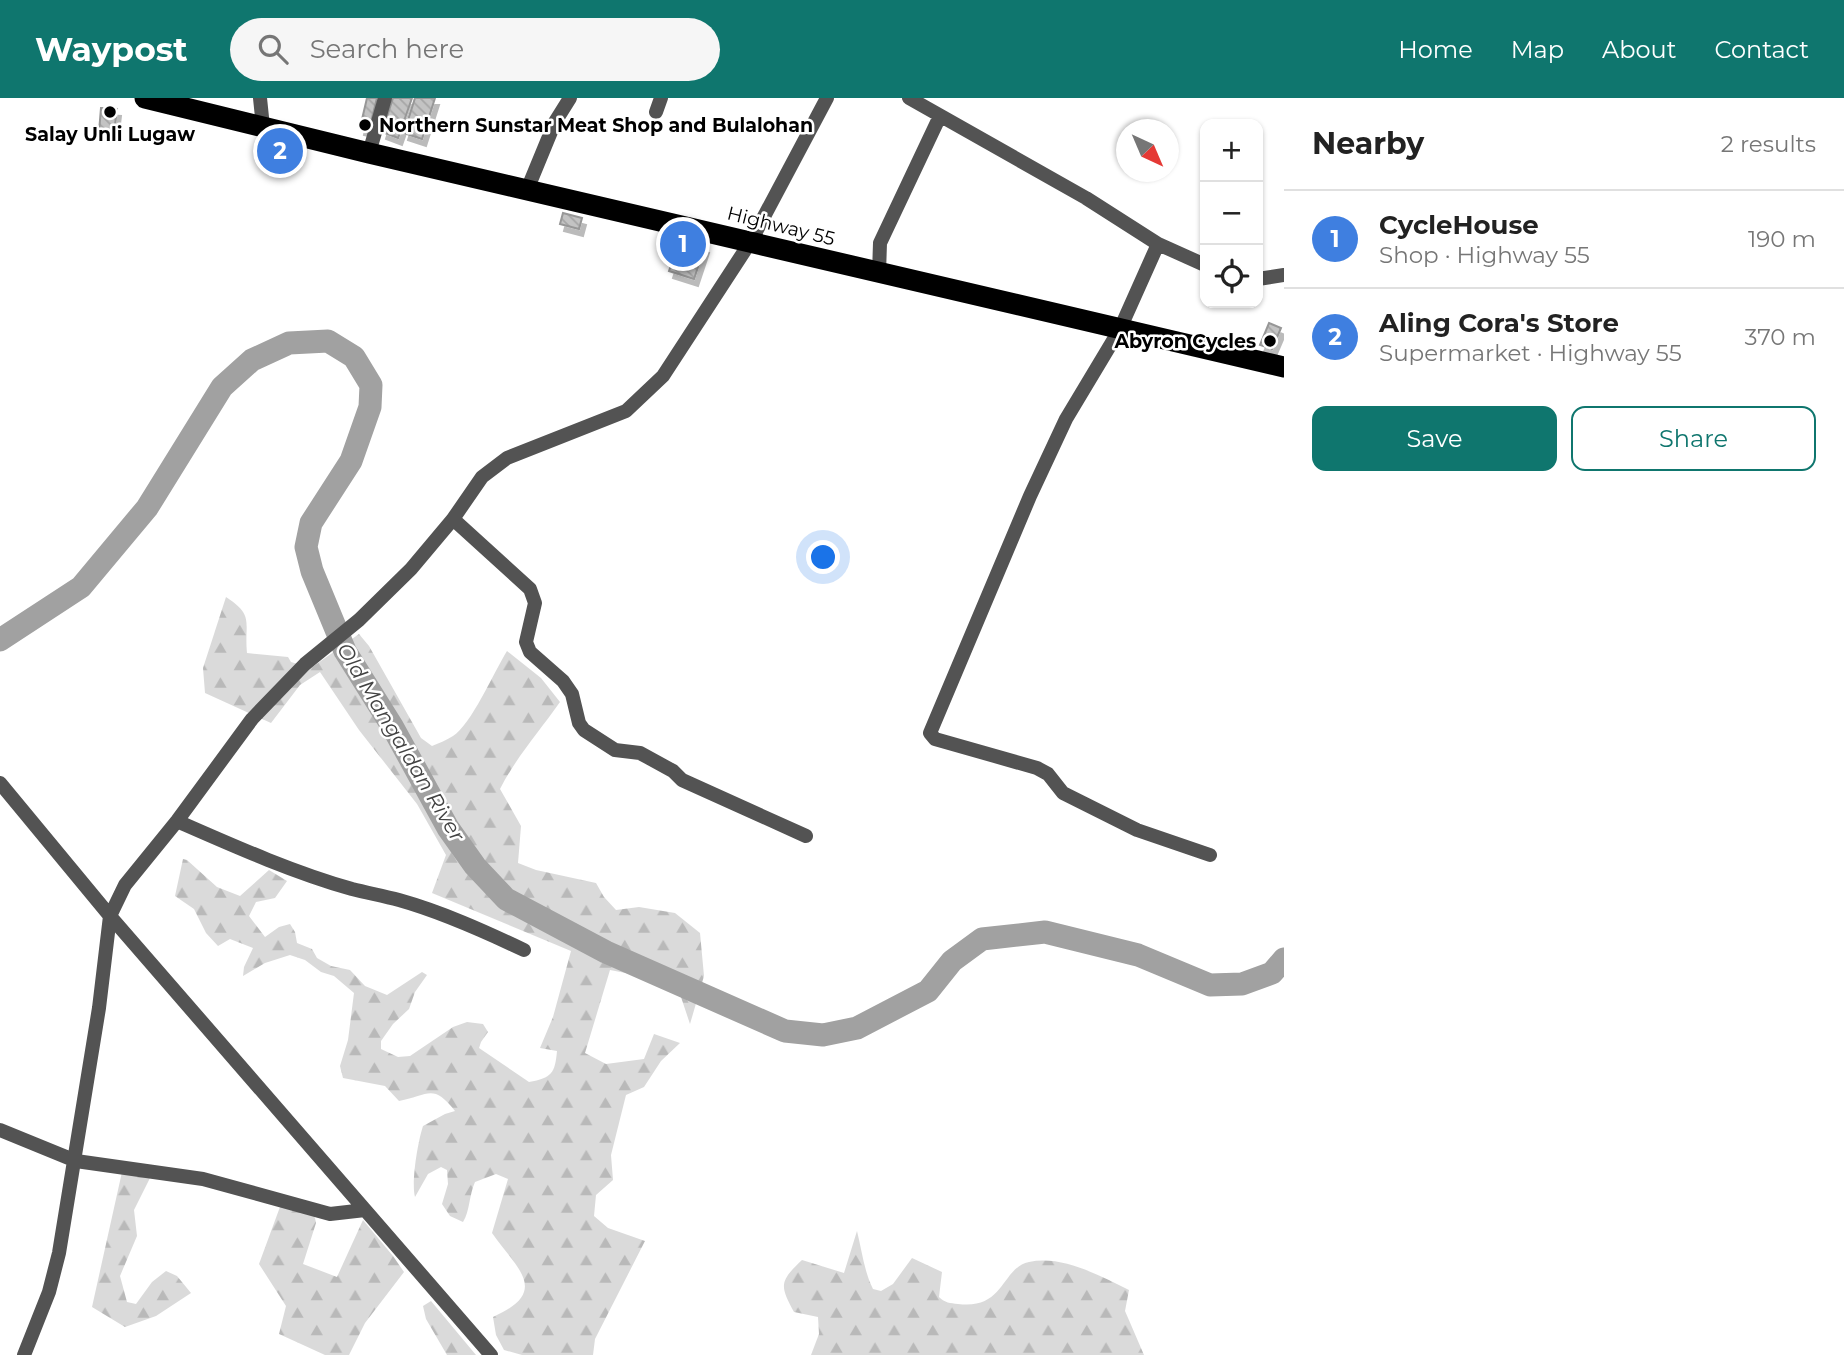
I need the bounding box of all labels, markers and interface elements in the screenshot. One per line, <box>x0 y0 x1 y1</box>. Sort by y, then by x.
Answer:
search box <box>230 18 720 81</box>
text: Waypost <box>35 29 188 69</box>
icon: search <box>254 30 292 68</box>
text: Search here <box>310 33 464 65</box>
text: Home <box>1398 35 1473 64</box>
text: Map <box>1511 35 1564 64</box>
text: About <box>1602 35 1676 64</box>
text: Contact <box>1714 35 1809 64</box>
marker: Salay Unli Lugaw <box>102 104 118 120</box>
place label: Northern Sunstar Meat Shop and Bulalohan <box>379 114 813 137</box>
marker: Northern Sunstar Meat Shop and Bulalohan <box>357 117 373 133</box>
north arrow <box>1116 119 1179 182</box>
map controls <box>1200 119 1263 308</box>
button: + <box>1200 119 1263 182</box>
place label: Salay Unli Lugaw <box>25 123 195 146</box>
pin: 2 <box>257 125 303 177</box>
text: Nearby <box>1312 125 1424 162</box>
text: 2 results <box>1721 130 1816 158</box>
button: − <box>1200 182 1263 245</box>
street label: Highway 55 <box>725 202 837 251</box>
text: CycleHouse <box>1379 209 1539 241</box>
pin: 1 <box>660 218 706 270</box>
text: 1 <box>1330 225 1340 253</box>
text: 190 m <box>1748 225 1816 253</box>
text: Shop · Highway 55 <box>1379 241 1590 269</box>
button: locate <box>1200 245 1263 308</box>
text: Aling Cora's Store <box>1379 307 1619 339</box>
text: 2 <box>1328 323 1342 351</box>
text: 370 m <box>1745 323 1816 351</box>
place label: Abyron Cycles <box>1113 330 1256 353</box>
marker: Abyron Cycles <box>1262 333 1278 349</box>
text: Supermarket · Highway 55 <box>1379 339 1682 367</box>
button: Save <box>1312 406 1557 471</box>
button: Share <box>1571 406 1816 471</box>
your location <box>806 540 840 574</box>
water label: Old Mangaldan River <box>332 638 470 846</box>

